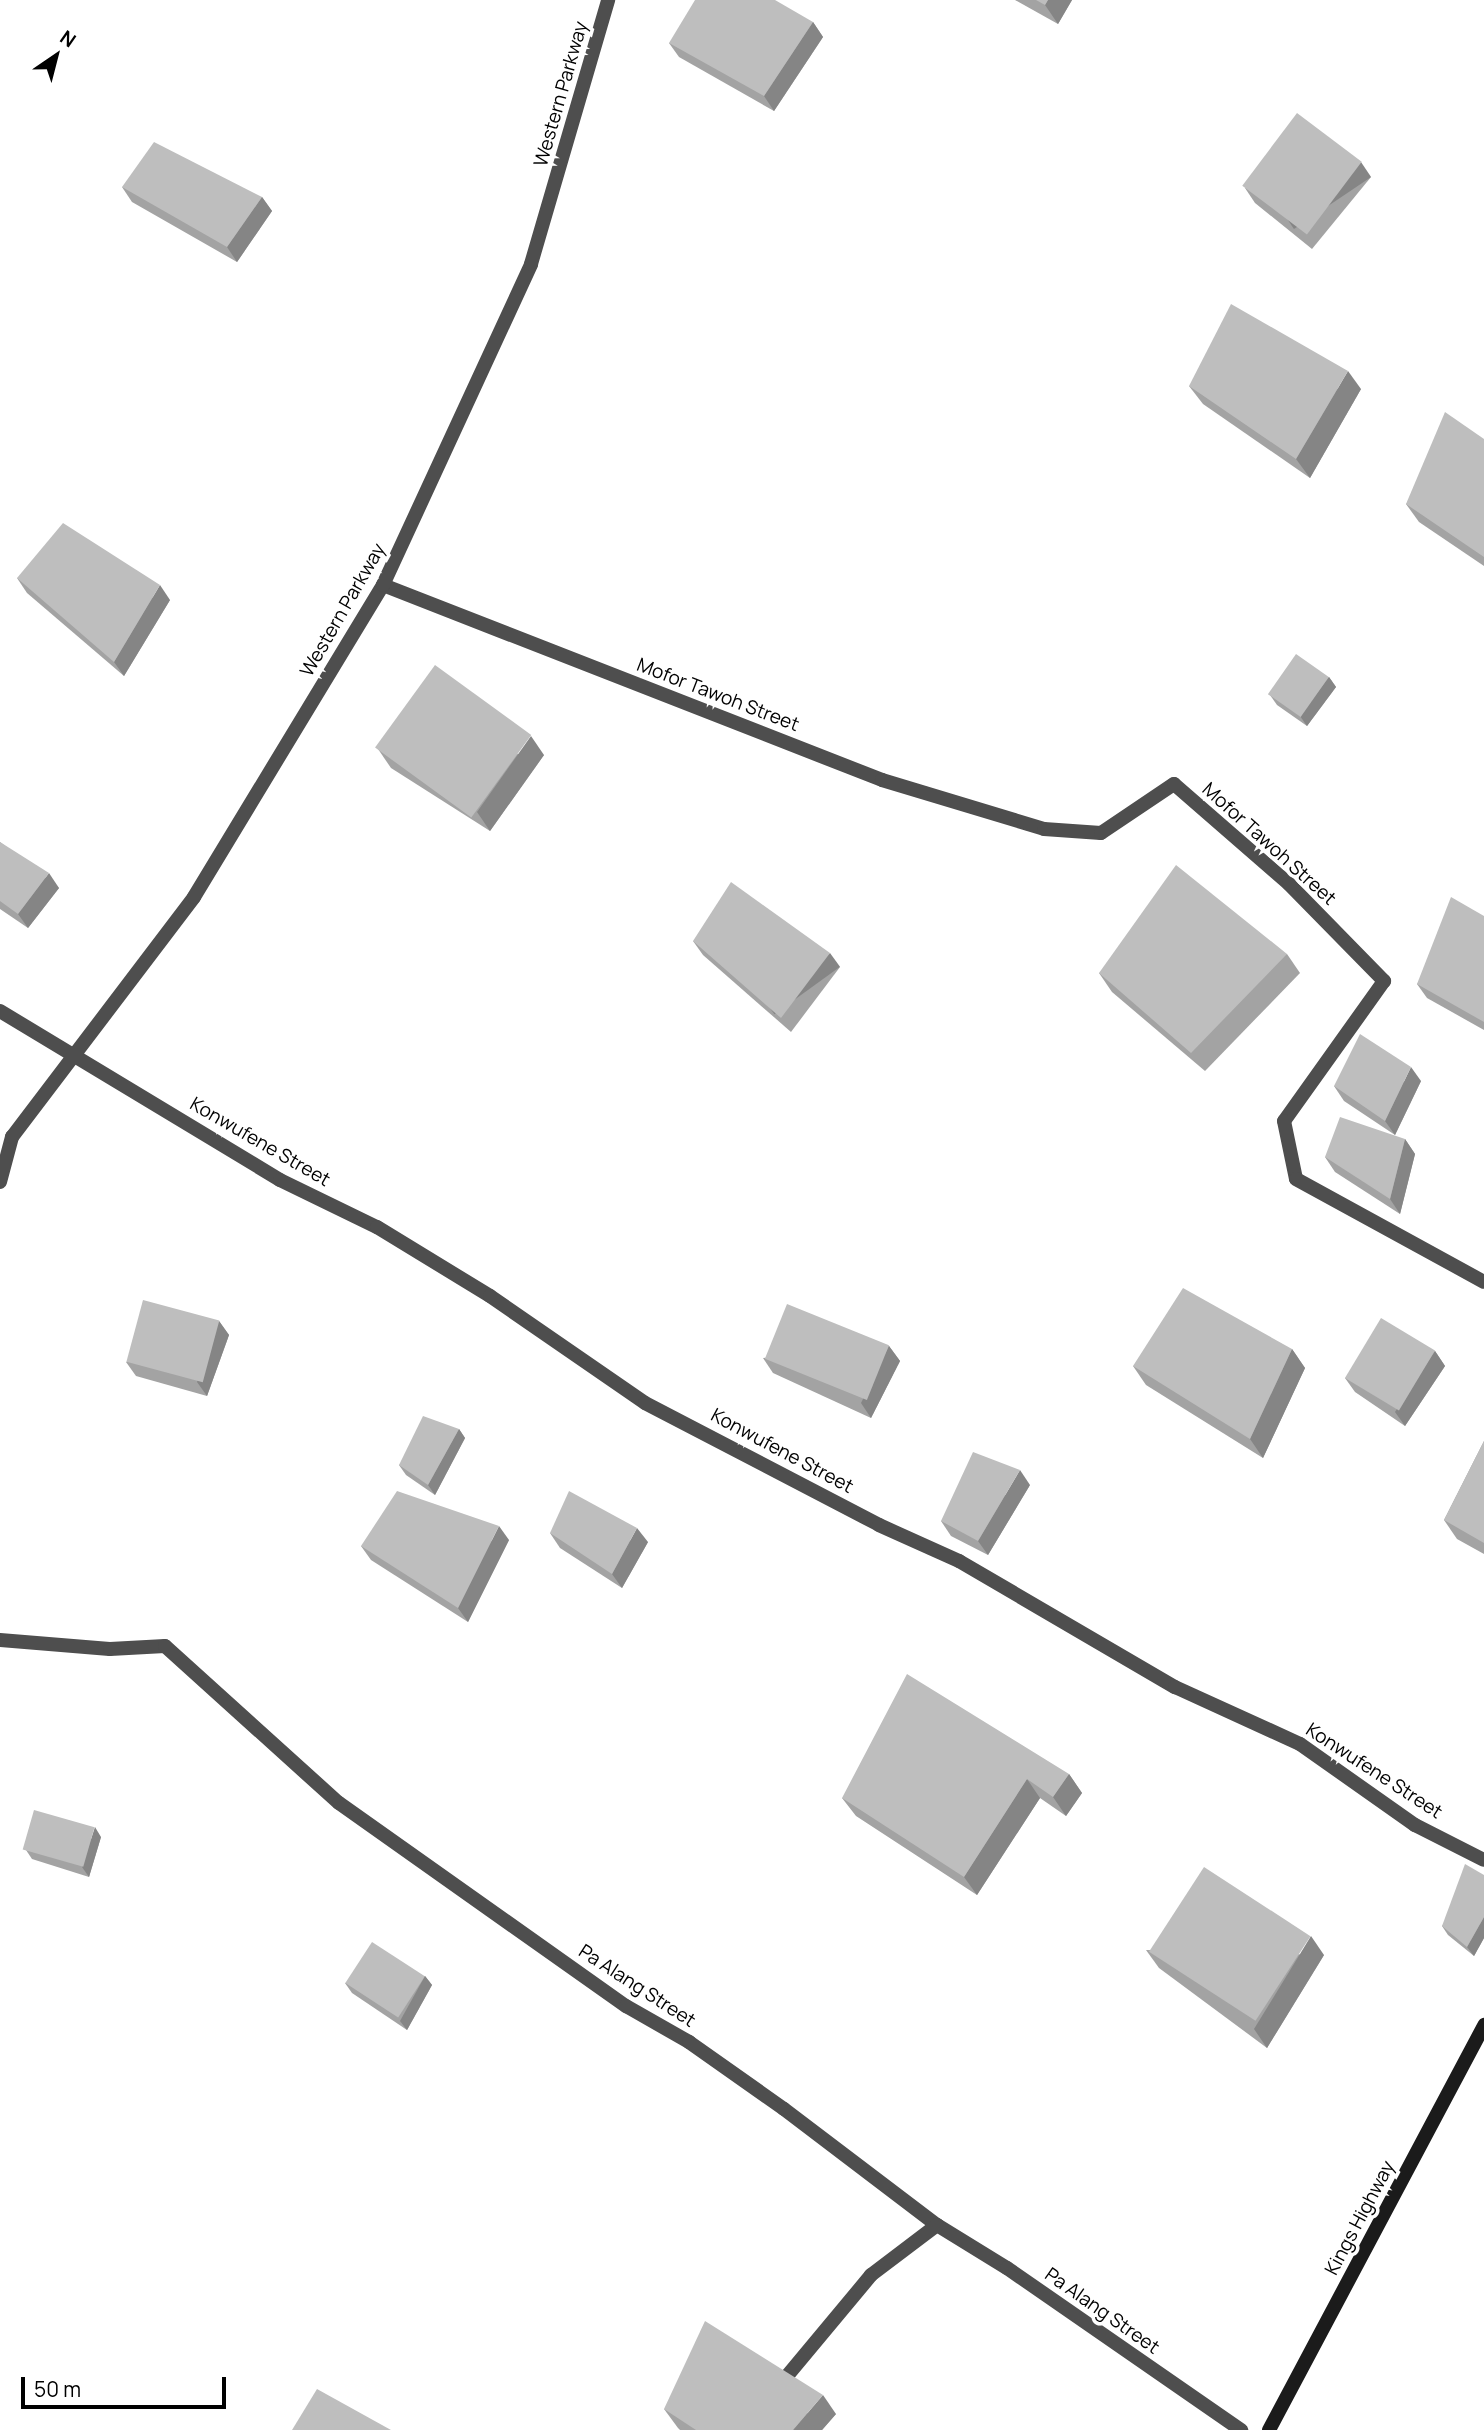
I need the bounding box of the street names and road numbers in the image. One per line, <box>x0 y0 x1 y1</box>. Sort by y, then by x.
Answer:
street label: Western Parkway <box>529 19 593 169</box>
street label: Western Parkway <box>296 539 390 681</box>
street label: Mofor Tawoh Street <box>634 654 802 736</box>
street label: Mofor Tawoh Street <box>1197 778 1341 910</box>
street label: Konwufene Street <box>186 1093 334 1191</box>
street label: Konwufene Street <box>707 1404 857 1498</box>
street label: Konwufene Street <box>1302 1718 1446 1824</box>
street label: Pa Alang Street <box>574 1940 700 2032</box>
street label: Kings Highway <box>1320 2157 1400 2279</box>
street label: Pa Alang Street <box>1040 2263 1164 2359</box>

